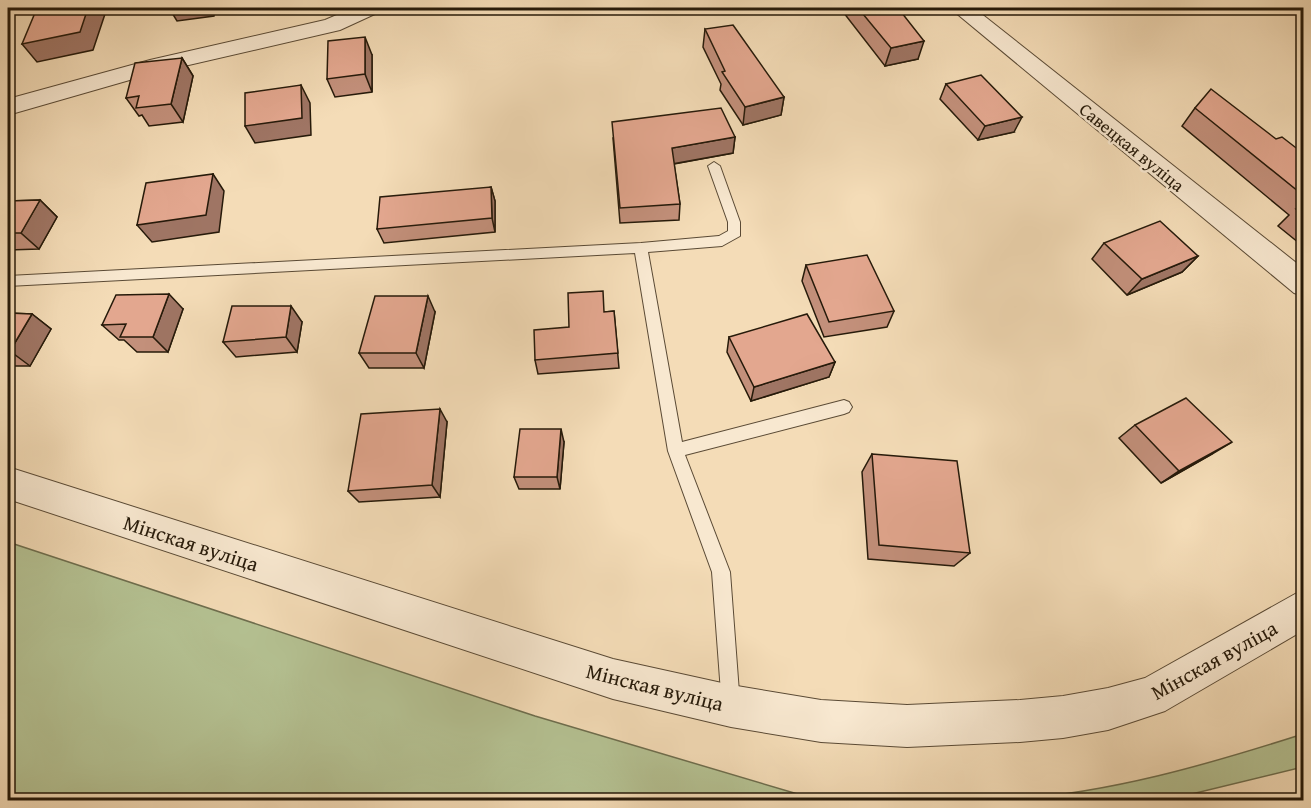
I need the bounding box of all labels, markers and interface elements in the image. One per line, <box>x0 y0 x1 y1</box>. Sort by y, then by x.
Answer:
street label: Савецкая вуліца <box>1074 96 1191 198</box>
street label: Мінская вуліца <box>119 507 263 579</box>
street label: Мінская вуліца <box>1145 612 1283 708</box>
street label: Мінская вуліца <box>583 655 727 719</box>

